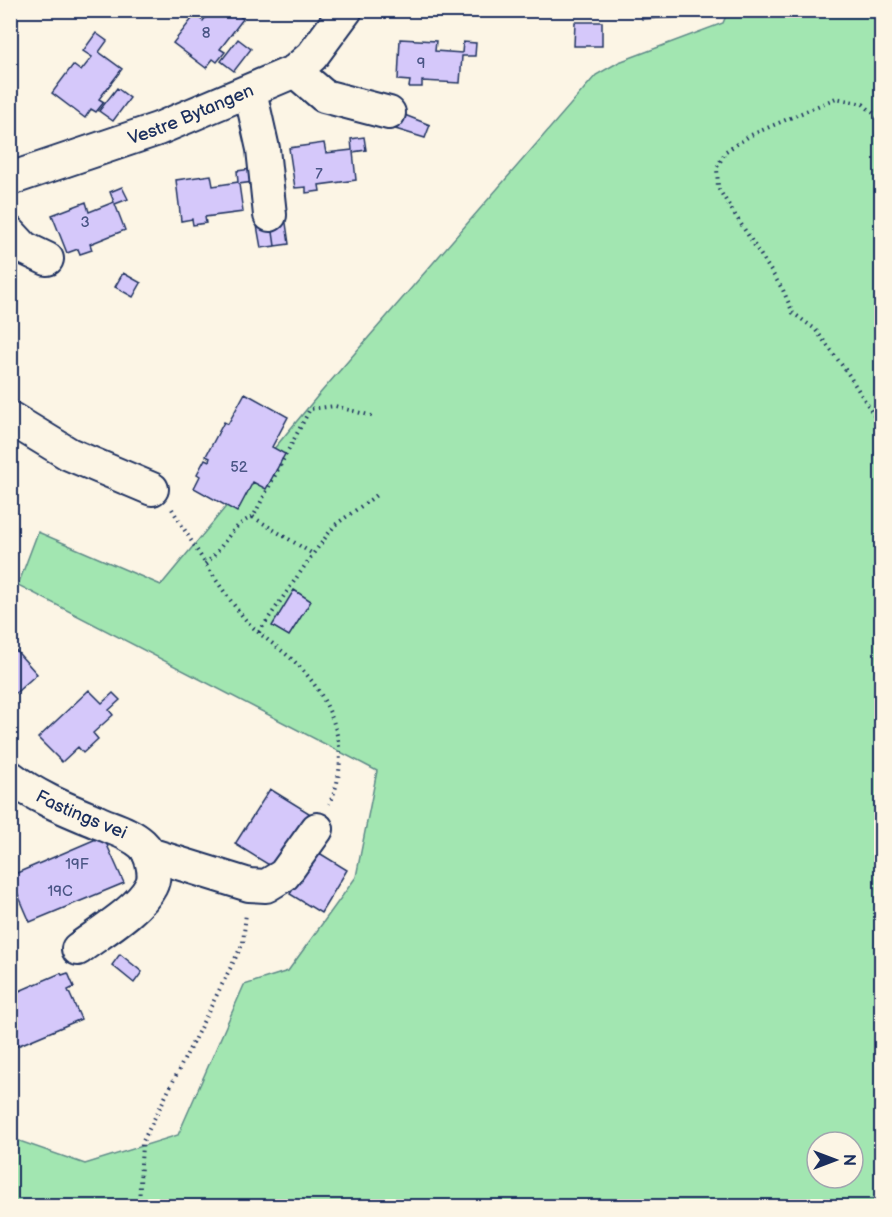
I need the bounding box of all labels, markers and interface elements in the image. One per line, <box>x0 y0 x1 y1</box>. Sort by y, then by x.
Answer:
house number: 8 <box>202 24 211 43</box>
house number: 9 <box>417 54 425 73</box>
street label: Vestre Bytangen <box>125 80 257 149</box>
house number: 7 <box>315 165 323 184</box>
house number: 3 <box>80 213 90 232</box>
house number: 52 <box>230 458 248 477</box>
street label: Fastings vei <box>32 786 130 844</box>
house number: 19F <box>65 855 89 874</box>
house number: 19C <box>47 882 73 901</box>
north arrow <box>805 1130 865 1190</box>
text: N <box>839 1154 858 1166</box>

